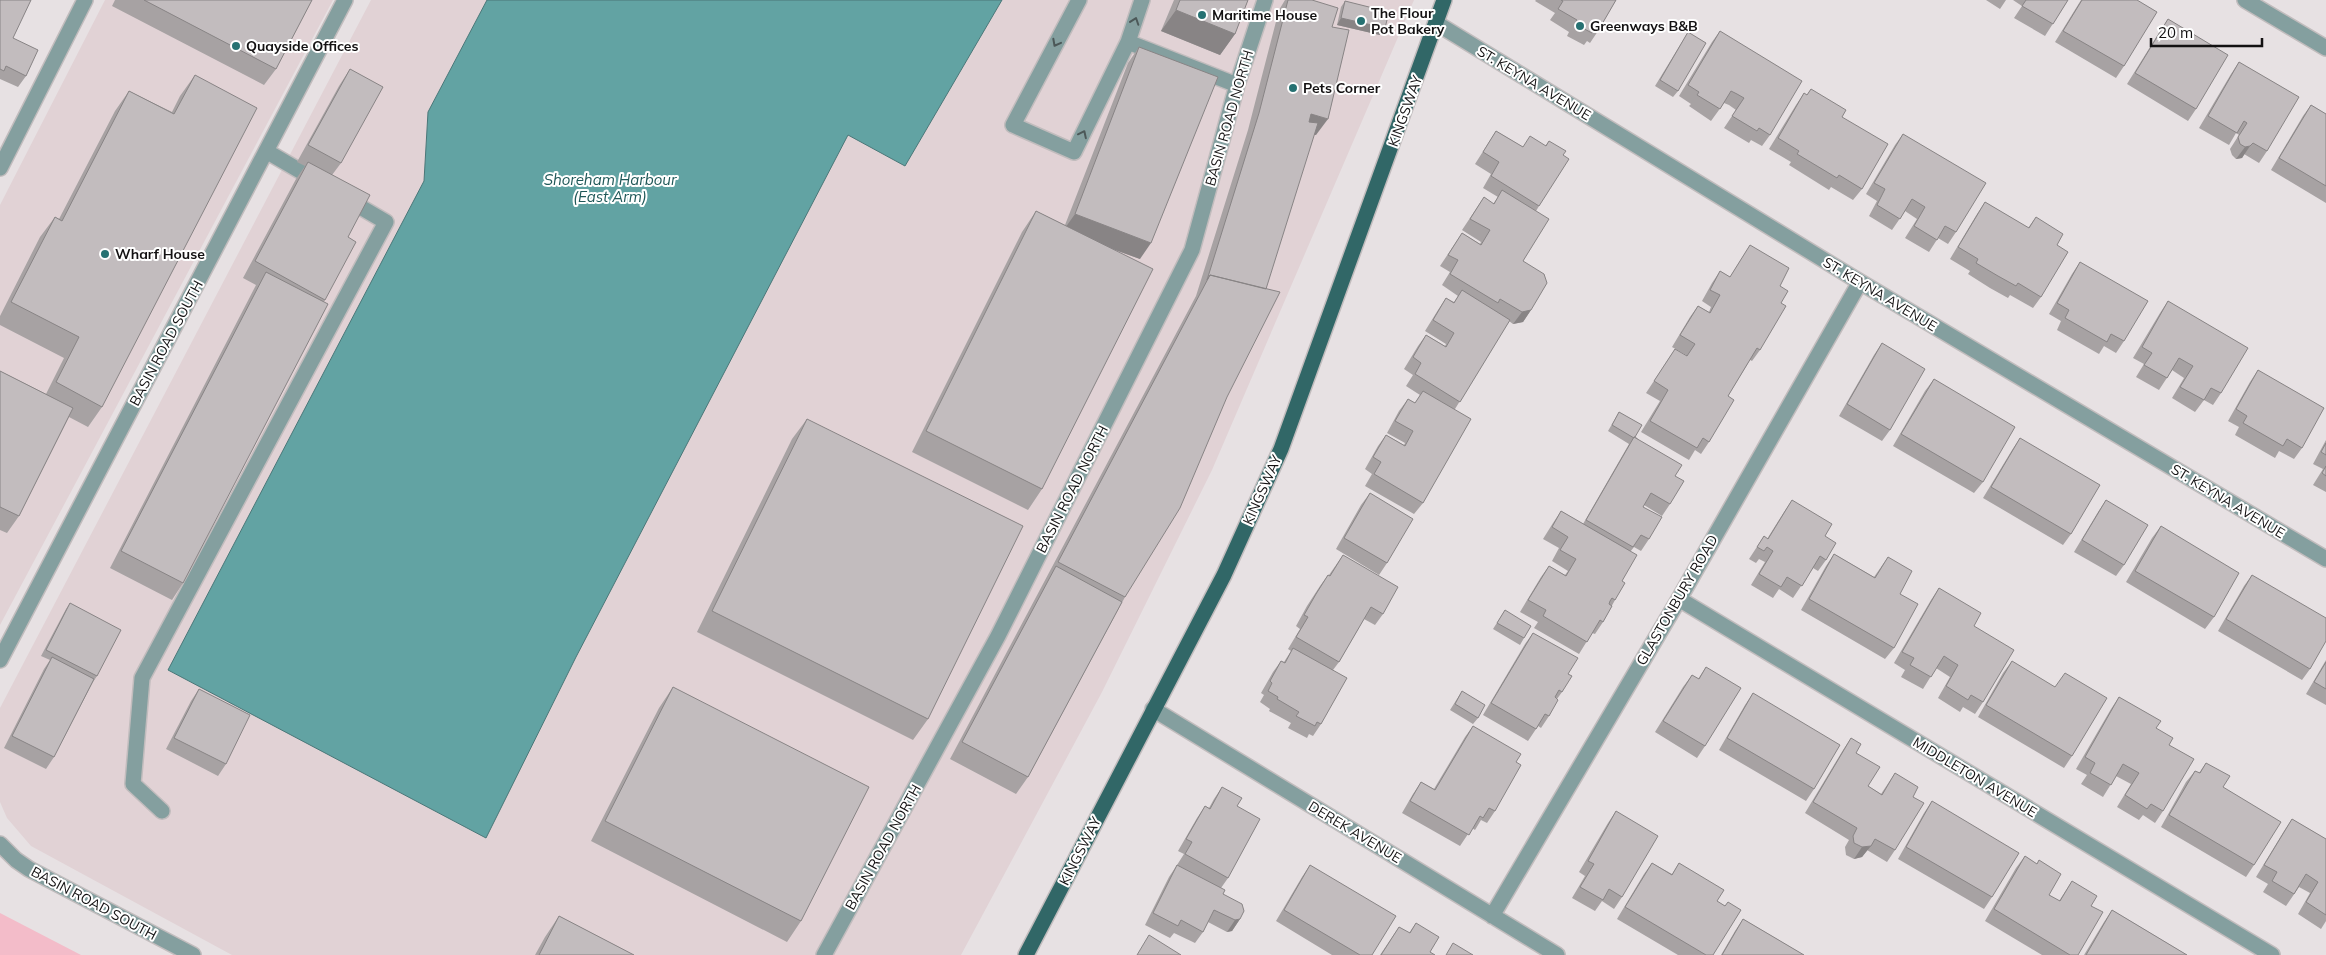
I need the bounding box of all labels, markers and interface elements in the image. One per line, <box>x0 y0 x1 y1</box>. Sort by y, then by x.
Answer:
place label: The Flour Pot Bakery <box>1371 4 1445 38</box>
place label: Maritime House <box>1212 6 1318 24</box>
marker: Maritime House <box>1196 9 1208 21</box>
marker: The Flour Pot Bakery <box>1355 15 1367 27</box>
scale bar <box>2151 15 2262 47</box>
one-way arrow <box>1129 17 1139 26</box>
place label: Greenways B&B <box>1590 17 1698 35</box>
marker: Greenways B&B <box>1574 20 1586 32</box>
text: 20 m <box>2158 23 2193 42</box>
place label: Quayside Offices <box>246 37 359 55</box>
one-way arrow <box>1052 38 1062 47</box>
marker: Quayside Offices <box>230 40 242 52</box>
street label: ST. KEYNA AVENUE <box>1474 42 1594 124</box>
street label: BASIN ROAD NORTH <box>1201 48 1257 188</box>
street label: KINGSWAY <box>1384 72 1426 149</box>
place label: Pets Corner <box>1303 79 1381 97</box>
marker: Pets Corner <box>1287 82 1299 94</box>
one-way arrow <box>1077 130 1087 139</box>
water label: Shoreham Harbour (East Arm) <box>544 170 677 206</box>
place label: Wharf House <box>115 245 205 263</box>
marker: Wharf House <box>99 248 111 260</box>
street label: ST. KEYNA AVENUE <box>1820 253 1940 335</box>
street label: BASIN ROAD SOUTH <box>125 277 207 409</box>
street label: BASIN ROAD NORTH <box>1032 422 1112 556</box>
street label: KINGSWAY <box>1239 452 1286 528</box>
street label: ST. KEYNA AVENUE <box>2168 460 2288 542</box>
street label: GLASTONBURY ROAD <box>1632 531 1722 669</box>
street label: MIDDLETON AVENUE <box>1910 733 2040 821</box>
street label: BASIN ROAD NORTH <box>841 781 925 913</box>
street label: DEREK AVENUE <box>1305 797 1405 867</box>
street label: KINGSWAY <box>1055 813 1105 888</box>
street label: BASIN ROAD SOUTH <box>28 862 160 944</box>

